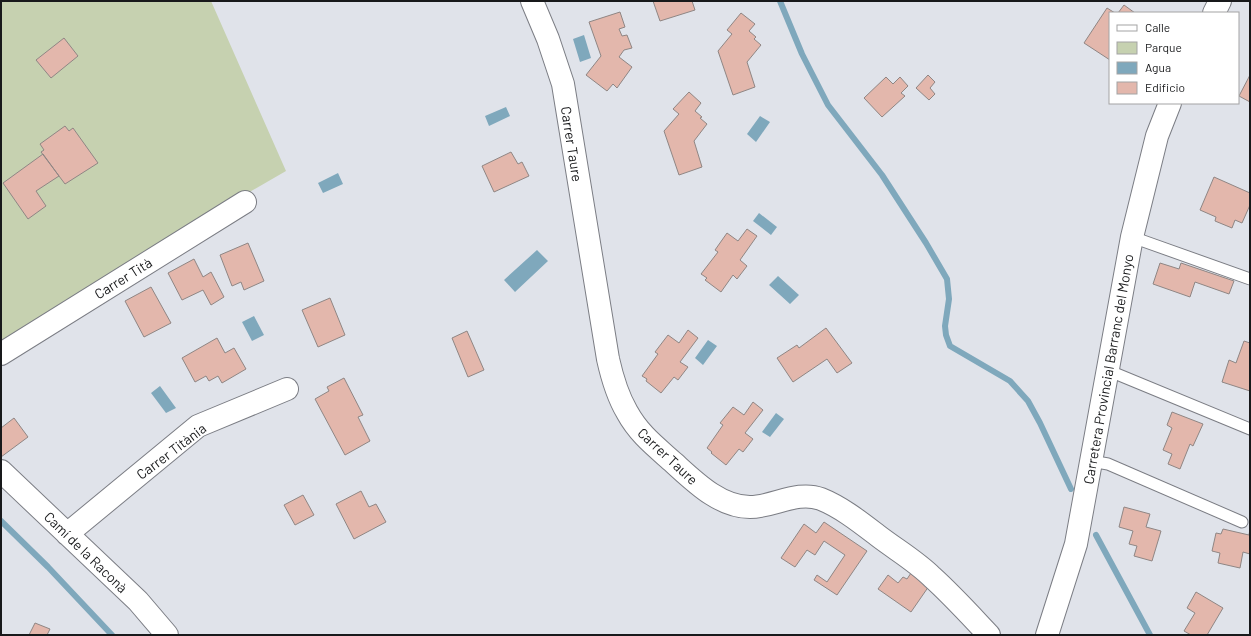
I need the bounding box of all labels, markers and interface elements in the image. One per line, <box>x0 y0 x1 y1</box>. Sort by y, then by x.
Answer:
legend <box>1109 12 1239 104</box>
text: Calle <box>1145 20 1170 34</box>
text: Parque <box>1145 40 1182 54</box>
text: Agua <box>1145 60 1171 74</box>
text: Edificio <box>1145 80 1185 94</box>
street label: Carrer Taure <box>558 105 586 183</box>
street label: Carretera Provincial Barranc del Monyo <box>1079 253 1137 485</box>
street label: Carrer Tità <box>91 254 155 302</box>
street label: Carrer Titània <box>133 419 209 483</box>
street label: Carrer Taure <box>634 424 702 488</box>
street label: Camí de la Raconà <box>41 508 131 596</box>

